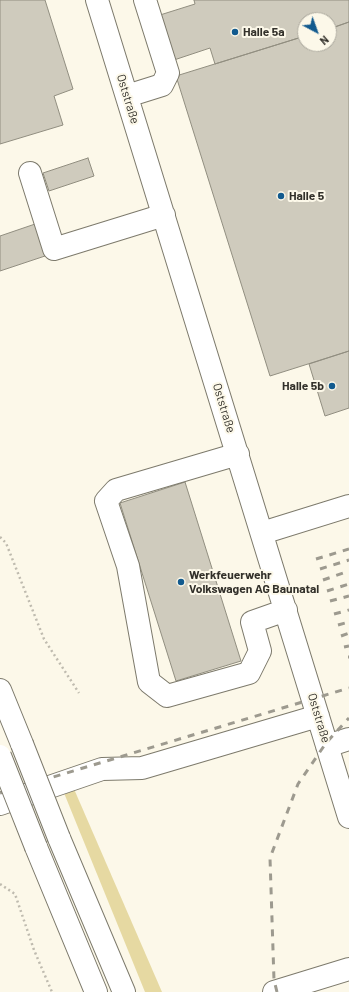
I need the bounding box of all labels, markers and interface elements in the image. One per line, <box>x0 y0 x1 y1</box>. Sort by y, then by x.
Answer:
north arrow <box>297 12 337 52</box>
place label: Halle 5a <box>243 25 284 39</box>
marker: Halle 5a <box>230 27 240 37</box>
text: N <box>318 33 332 48</box>
street label: Oststraße <box>114 72 142 126</box>
place label: Halle 5 <box>289 189 324 203</box>
marker: Halle 5 <box>276 191 286 201</box>
place label: Halle 5b <box>282 379 324 393</box>
street label: Oststraße <box>210 381 238 435</box>
marker: Halle 5b <box>327 381 337 391</box>
place label: Werkfeuerwehr Volkswagen AG Baunatal <box>189 568 319 596</box>
marker: Werkfeuerwehr Volkswagen AG Baunatal <box>176 577 186 587</box>
street label: Oststraße <box>305 691 333 745</box>

